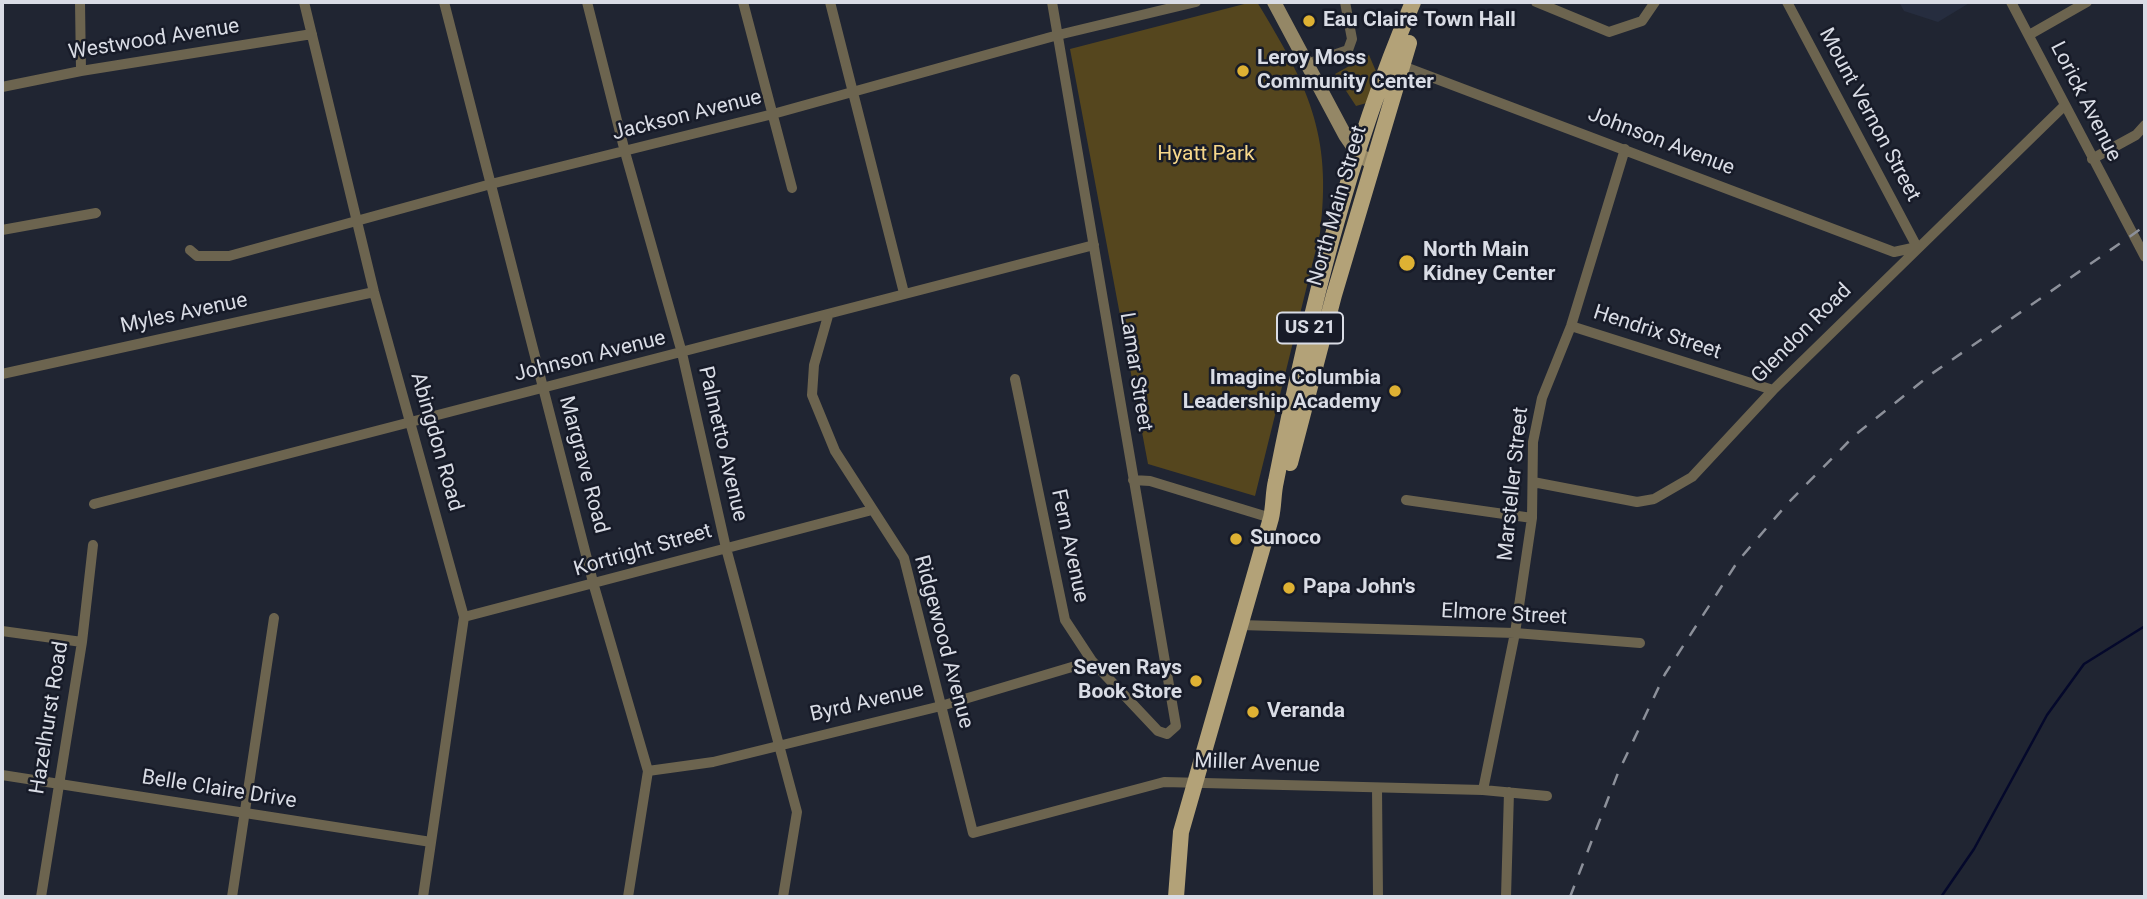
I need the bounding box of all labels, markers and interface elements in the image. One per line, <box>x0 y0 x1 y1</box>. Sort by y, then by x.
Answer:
place label: Eau Claire Town Hall <box>1323 8 1516 34</box>
marker: Eau Claire Town Hall <box>1301 13 1317 29</box>
street label: Westwood Avenue <box>67 14 241 66</box>
street label: Mount Vernon Street <box>1813 24 1925 206</box>
street label: Lorick Avenue <box>2044 38 2126 166</box>
place label: Leroy Moss Community Center <box>1257 46 1434 96</box>
marker: Leroy Moss Community Center <box>1235 63 1251 79</box>
street label: Jackson Avenue <box>610 85 764 147</box>
street label: Johnson Avenue <box>1584 102 1738 182</box>
street label: North Main Street <box>1303 123 1373 289</box>
park label: Hyatt Park <box>1157 142 1255 168</box>
place label: North Main Kidney Center <box>1423 238 1555 288</box>
marker: North Main Kidney Center <box>1397 253 1417 273</box>
street label: Glendon Road <box>1747 279 1857 389</box>
street label: Myles Avenue <box>118 288 250 340</box>
street label: Hendrix Street <box>1590 300 1724 366</box>
street label: Lamar Street <box>1113 311 1157 433</box>
road number: US 21 <box>1277 312 1343 344</box>
street label: Johnson Avenue <box>512 326 668 388</box>
street label: Palmetto Avenue <box>692 364 752 524</box>
place label: Imagine Columbia Leadership Academy <box>1183 366 1381 416</box>
street label: Abingdon Road <box>404 370 468 514</box>
marker: Imagine Columbia Leadership Academy <box>1387 383 1403 399</box>
street label: Margrave Road <box>553 394 613 536</box>
street label: Marsteller Street <box>1493 406 1535 562</box>
street label: Fern Avenue <box>1045 487 1093 605</box>
street label: Kortright Street <box>571 519 715 583</box>
place label: Sunoco <box>1250 526 1321 552</box>
marker: Sunoco <box>1228 531 1244 547</box>
street label: Ridgewood Avenue <box>908 553 978 731</box>
place label: Papa John's <box>1303 575 1415 601</box>
marker: Papa John's <box>1281 580 1297 596</box>
street label: Elmore Street <box>1440 599 1568 631</box>
street label: Hazelhurst Road <box>25 640 75 796</box>
place label: Seven Rays Book Store <box>1073 656 1182 706</box>
marker: Seven Rays Book Store <box>1188 673 1204 689</box>
street label: Byrd Avenue <box>808 678 926 728</box>
place label: Veranda <box>1267 699 1345 725</box>
marker: Veranda <box>1245 704 1261 720</box>
street label: Miller Avenue <box>1194 749 1320 779</box>
street label: Belle Claire Drive <box>140 765 298 815</box>

